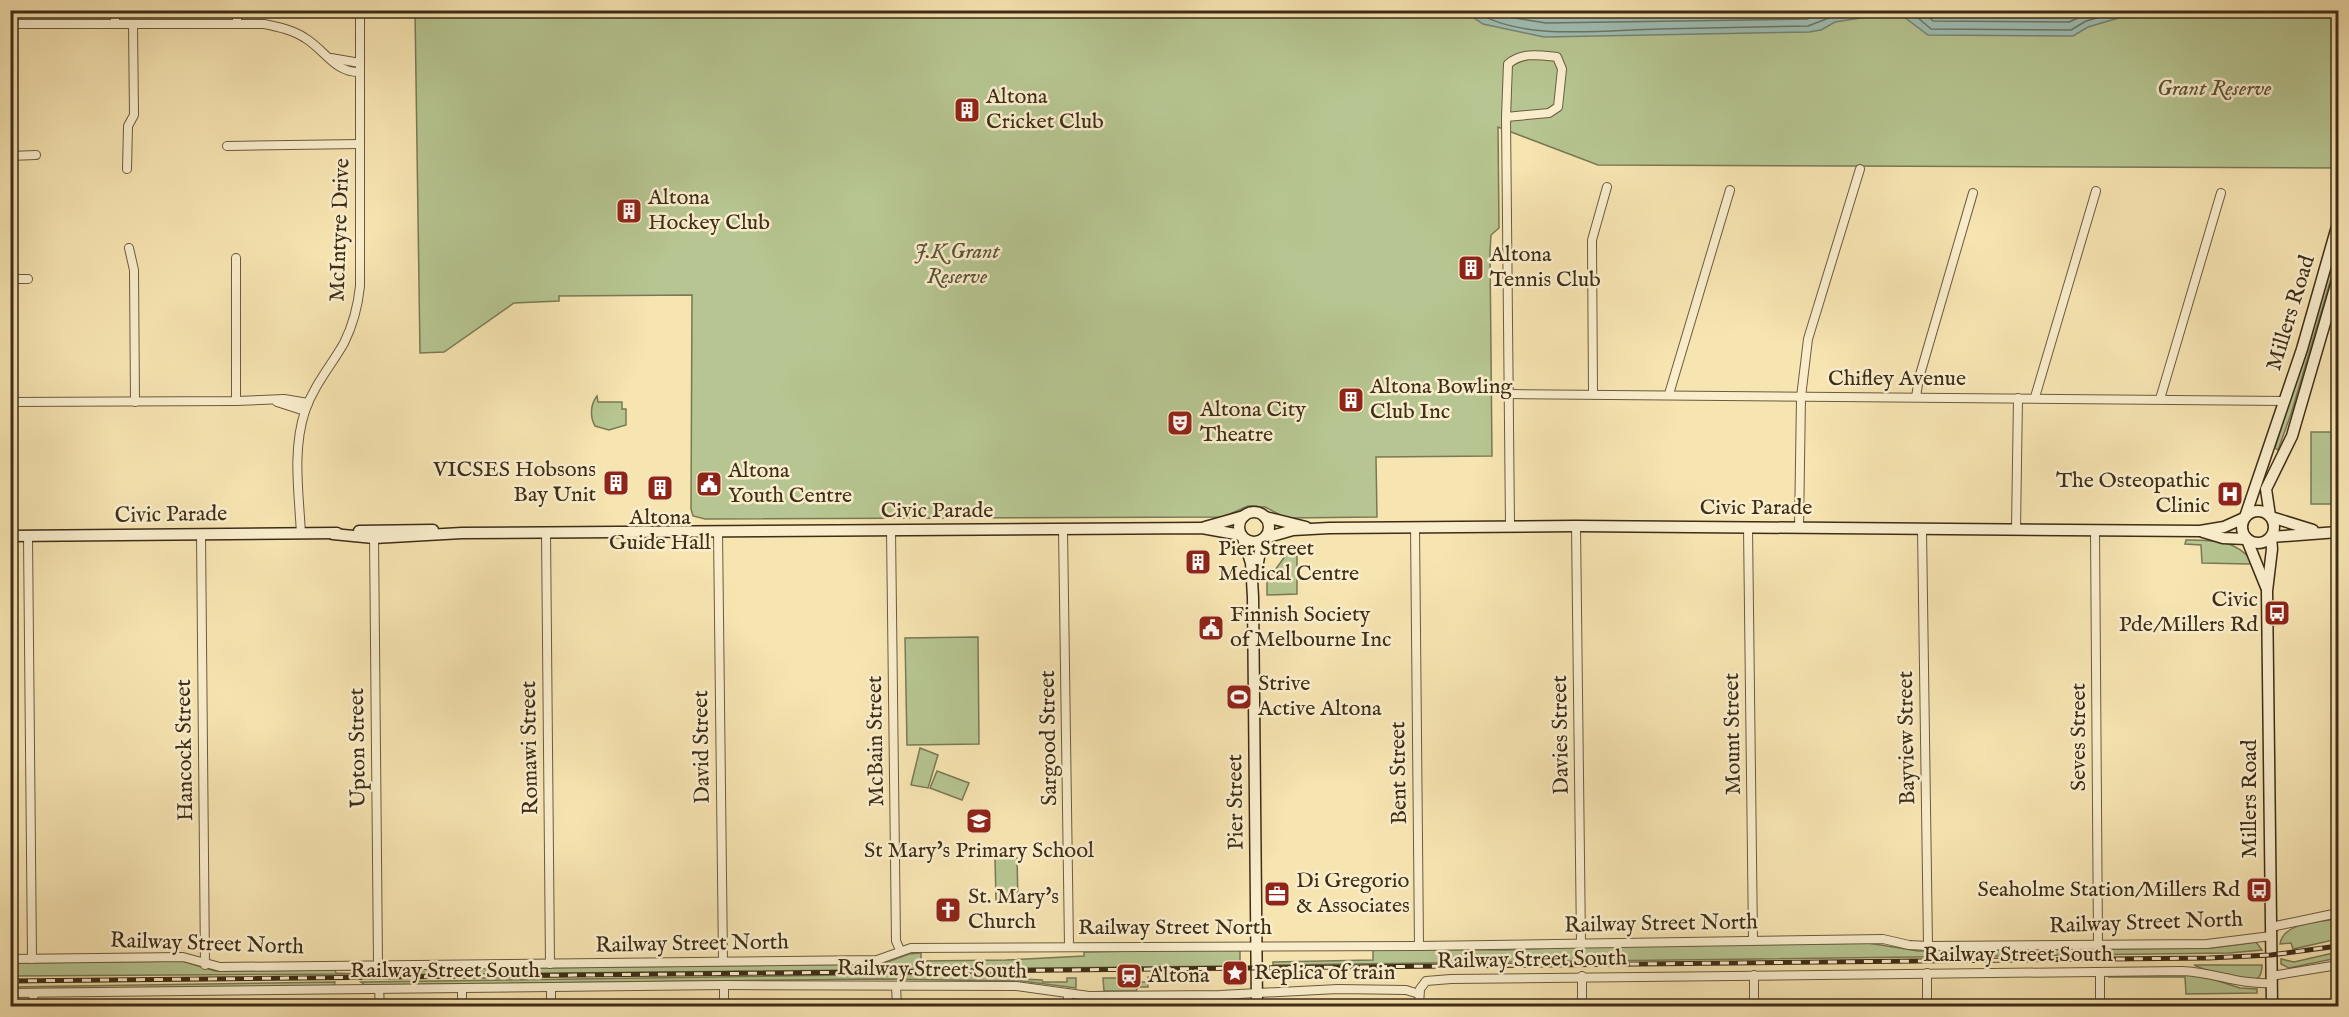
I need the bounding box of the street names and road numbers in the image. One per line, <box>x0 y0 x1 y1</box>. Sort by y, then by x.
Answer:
street label: McIntyre Drive <box>324 158 356 302</box>
street label: Millers Road <box>2260 252 2322 374</box>
street label: Chifley Avenue <box>1828 365 1966 393</box>
street label: Civic Parade <box>1700 494 1812 522</box>
street label: Civic Parade <box>881 497 993 525</box>
street label: Civic Parade <box>114 500 228 530</box>
street label: Sargood Street <box>1034 670 1064 806</box>
street label: Bayview Street <box>1892 670 1922 805</box>
street label: Mount Street <box>1718 672 1748 795</box>
street label: Davies Street <box>1546 674 1576 795</box>
street label: McBain Street <box>861 675 891 807</box>
street label: Hancock Street <box>170 678 200 821</box>
street label: Romawi Street <box>515 680 545 815</box>
street label: Seves Street <box>2065 682 2093 791</box>
street label: Upton Street <box>343 687 373 808</box>
street label: David Street <box>687 689 717 804</box>
street label: Bent Street <box>1384 721 1414 825</box>
street label: Millers Road <box>2236 739 2264 858</box>
street label: Pier Street <box>1221 753 1251 850</box>
street label: Railway Street North <box>2049 906 2244 940</box>
street label: Railway Street North <box>1564 908 1759 940</box>
street label: Railway Street North <box>1078 914 1272 942</box>
street label: Railway Street North <box>110 927 305 961</box>
street label: Railway Street North <box>595 928 790 960</box>
street label: Railway Street South <box>1923 941 2113 969</box>
street label: Railway Street South <box>1437 944 1628 976</box>
street label: Railway Street South <box>837 954 1028 986</box>
street label: Railway Street South <box>350 957 540 985</box>

